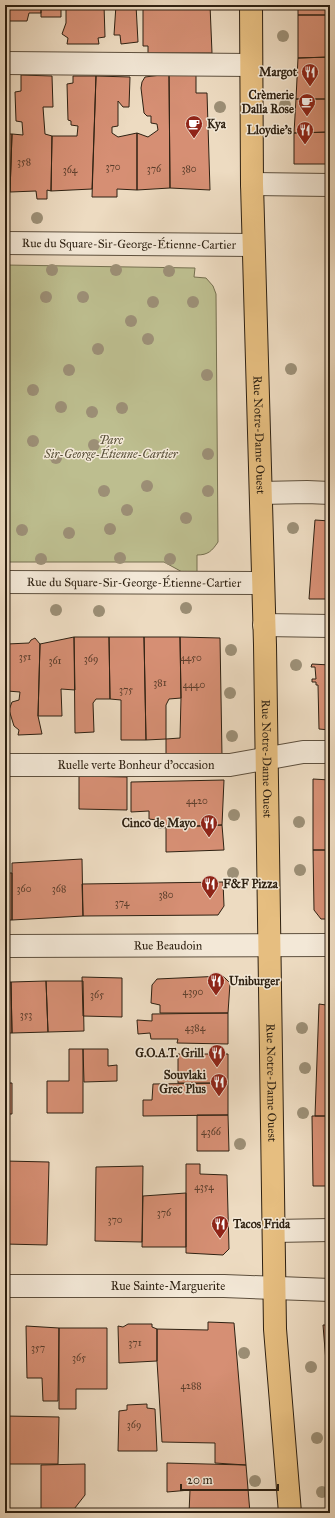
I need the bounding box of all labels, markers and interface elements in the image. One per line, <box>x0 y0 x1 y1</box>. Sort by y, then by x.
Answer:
restaurant icon: Margot <box>300 62 320 87</box>
place label: Margot <box>259 65 298 80</box>
place label: Crèmerie Dalla Rose <box>241 88 294 116</box>
cafe icon: Crèmerie Dalla Rose <box>297 92 317 117</box>
cafe icon: Kya <box>184 114 204 139</box>
place label: Kya <box>207 117 227 132</box>
restaurant icon: Lloydie's <box>295 120 315 145</box>
place label: Lloydie's <box>247 123 293 138</box>
house number: 358 <box>17 156 31 168</box>
house number: 370 <box>105 161 121 173</box>
house number: 376 <box>147 163 162 175</box>
house number: 380 <box>181 163 197 175</box>
house number: 364 <box>63 164 78 176</box>
street label: Rue du Square-Sir-George-Étienne-Cartier <box>22 235 237 252</box>
street label: Rue Notre-Dame Ouest <box>250 375 268 495</box>
park label: Parc Sir-George-Étienne-Cartier <box>43 433 179 461</box>
street label: Rue du Square-Sir-George-Étienne-Cartier <box>27 574 242 591</box>
house number: 351 <box>19 651 31 663</box>
house number: 4450 <box>180 652 202 664</box>
house number: 369 <box>84 653 98 665</box>
house number: 361 <box>48 655 62 667</box>
house number: 381 <box>153 677 167 689</box>
house number: 4440 <box>183 679 205 691</box>
house number: 375 <box>119 684 133 696</box>
street label: Rue Notre-Dame Ouest <box>259 699 275 819</box>
street label: Ruelle verte Bonheur d'occasion <box>58 758 215 772</box>
house number: 4420 <box>186 795 208 807</box>
restaurant icon: Cinco de Mayo <box>199 813 219 838</box>
place label: Cinco de Mayo <box>122 816 196 831</box>
restaurant icon: F&F Pizza <box>200 874 220 899</box>
place label: F&F Pizza <box>223 877 279 891</box>
house number: 360 <box>17 883 32 895</box>
house number: 368 <box>52 883 66 895</box>
house number: 380 <box>158 889 174 901</box>
house number: 374 <box>115 897 130 909</box>
street label: Rue Beaudoin <box>134 938 203 953</box>
restaurant icon: Uniburger <box>206 971 226 996</box>
place label: Uniburger <box>229 974 280 989</box>
house number: 4390 <box>183 986 204 998</box>
house number: 365 <box>90 989 104 1001</box>
house number: 353 <box>20 1009 32 1021</box>
house number: 4384 <box>185 1022 206 1034</box>
street label: Rue Notre-Dame Ouest <box>264 1023 279 1143</box>
restaurant icon: G.O.A.T. Grill <box>207 1043 227 1068</box>
place label: G.O.A.T. Grill <box>135 1046 205 1060</box>
place label: Souvlaki Grec Plus <box>159 1068 207 1096</box>
restaurant icon: Souvlaki Grec Plus <box>209 1072 229 1097</box>
house number: 4366 <box>201 1126 222 1138</box>
house number: 4354 <box>194 1181 214 1193</box>
house number: 376 <box>157 1207 172 1219</box>
house number: 370 <box>107 1214 123 1226</box>
restaurant icon: Tacos Frida <box>210 1214 230 1239</box>
place label: Tacos Frida <box>232 1217 291 1231</box>
street label: Rue Sainte-Marguerite <box>111 1279 225 1294</box>
house number: 371 <box>128 1337 142 1349</box>
house number: 357 <box>31 1342 45 1354</box>
house number: 365 <box>72 1352 86 1364</box>
house number: 4288 <box>180 1380 202 1392</box>
house number: 369 <box>127 1419 141 1431</box>
scale bar <box>181 1466 278 1492</box>
text: 20 m <box>187 1473 213 1487</box>

